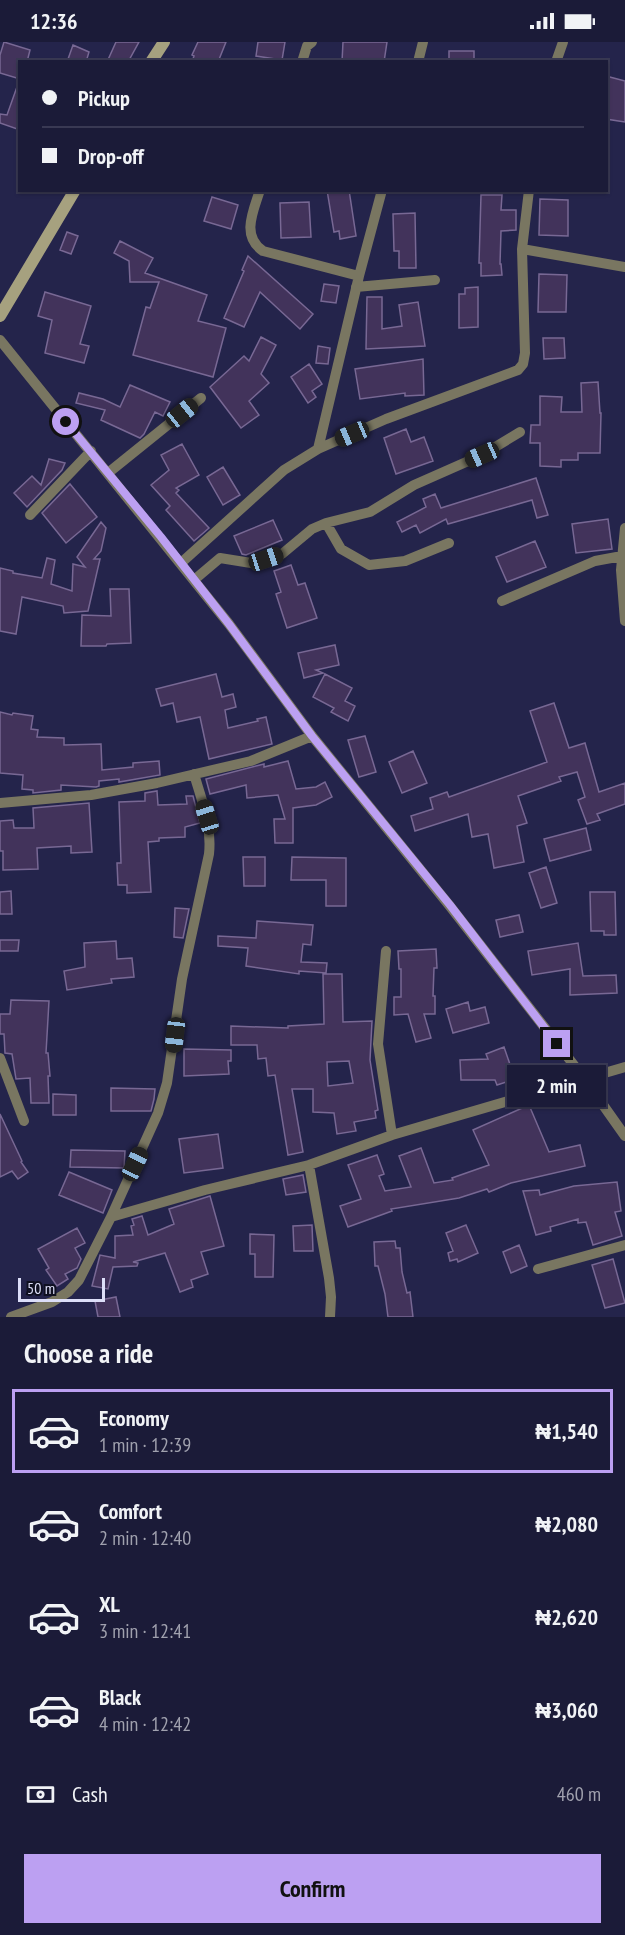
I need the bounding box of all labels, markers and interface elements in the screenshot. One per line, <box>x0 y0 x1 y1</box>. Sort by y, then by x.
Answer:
text: 12:36 <box>30 7 78 35</box>
text: Pickup <box>78 84 130 112</box>
text: Drop-off <box>78 142 144 170</box>
car <box>162 395 202 431</box>
route start <box>52 408 79 435</box>
car <box>332 419 372 449</box>
car <box>462 439 502 471</box>
car <box>246 545 286 573</box>
car <box>193 797 221 837</box>
car <box>164 1016 186 1054</box>
route end <box>543 1030 570 1057</box>
callout: 2 min <box>508 1065 606 1107</box>
text: 2 min <box>536 1073 577 1099</box>
car <box>119 1144 151 1184</box>
scale bar <box>18 1275 105 1302</box>
text: 50 m <box>27 1278 55 1298</box>
text: Choose a ride <box>24 1336 153 1370</box>
icon: car <box>27 1404 81 1458</box>
text: Economy <box>99 1404 169 1432</box>
text: ₦1,540 <box>535 1417 598 1445</box>
text: 1 min · 12:39 <box>99 1432 191 1458</box>
icon: car <box>27 1497 81 1551</box>
text: Comfort <box>99 1497 162 1525</box>
text: ₦2,080 <box>535 1510 598 1538</box>
text: 2 min · 12:40 <box>99 1525 191 1551</box>
icon: car <box>27 1590 81 1644</box>
text: XL <box>99 1590 120 1618</box>
text: ₦2,620 <box>535 1603 598 1631</box>
text: 3 min · 12:41 <box>99 1618 191 1644</box>
icon: car <box>27 1683 81 1737</box>
text: Black <box>99 1683 141 1711</box>
text: ₦3,060 <box>535 1696 598 1724</box>
text: 4 min · 12:42 <box>99 1711 191 1737</box>
icon: cash <box>24 1778 57 1811</box>
text: Cash <box>72 1780 108 1808</box>
text: 460 m <box>557 1781 601 1807</box>
button: Confirm <box>24 1854 601 1923</box>

